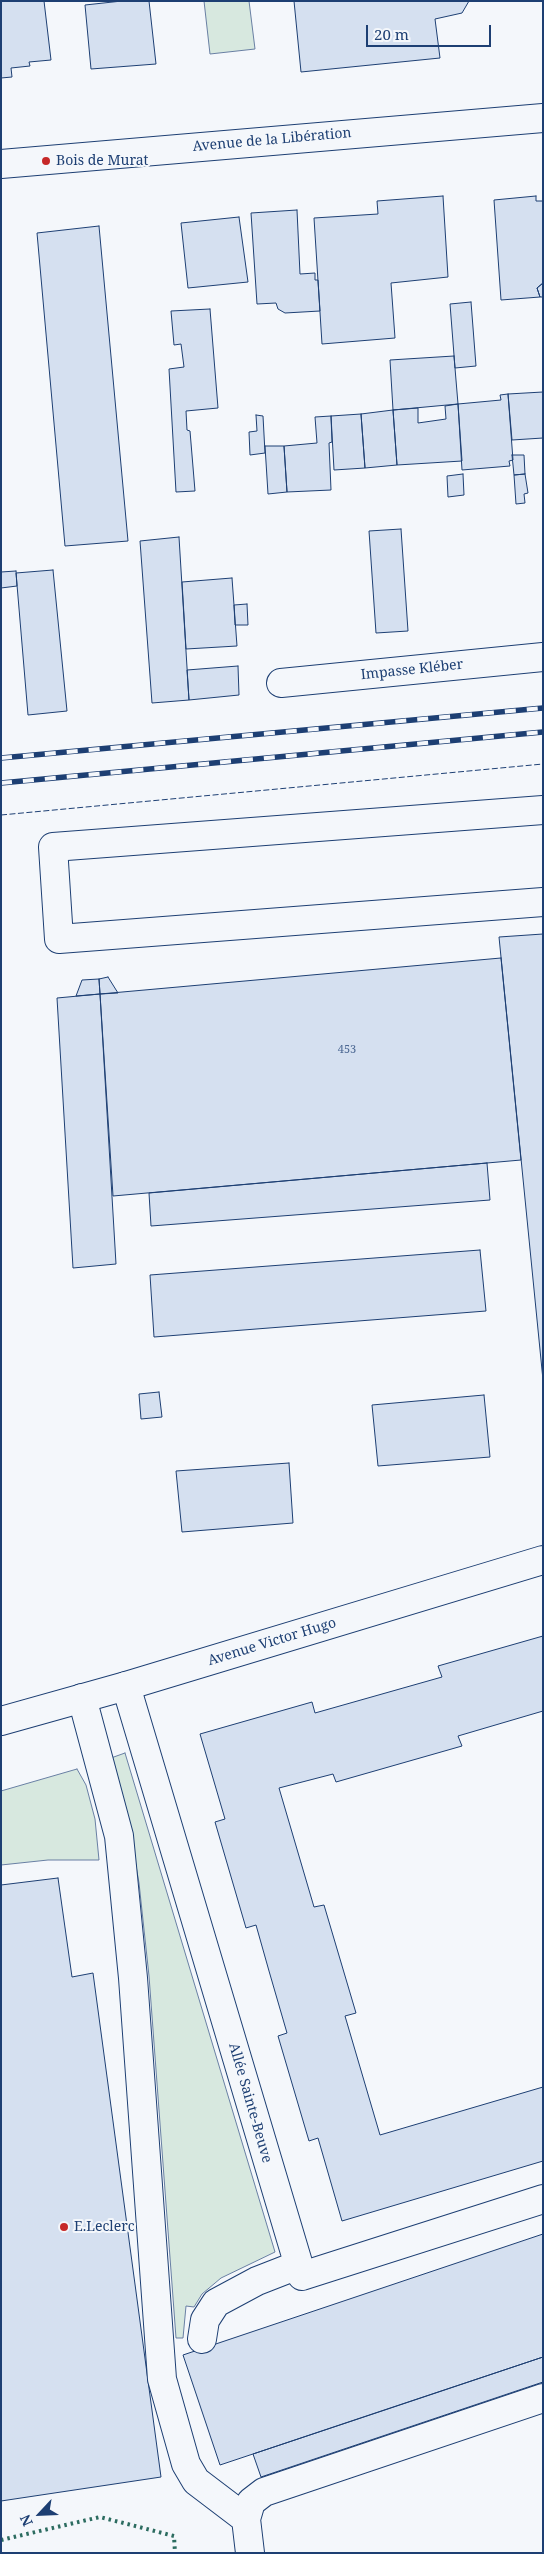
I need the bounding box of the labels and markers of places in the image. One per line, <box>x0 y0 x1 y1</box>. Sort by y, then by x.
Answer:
place label: Bois de Murat <box>56 153 149 169</box>
marker: Bois de Murat <box>40 155 52 167</box>
place label: E.Leclerc <box>74 2219 135 2235</box>
marker: E.Leclerc <box>58 2221 70 2233</box>

